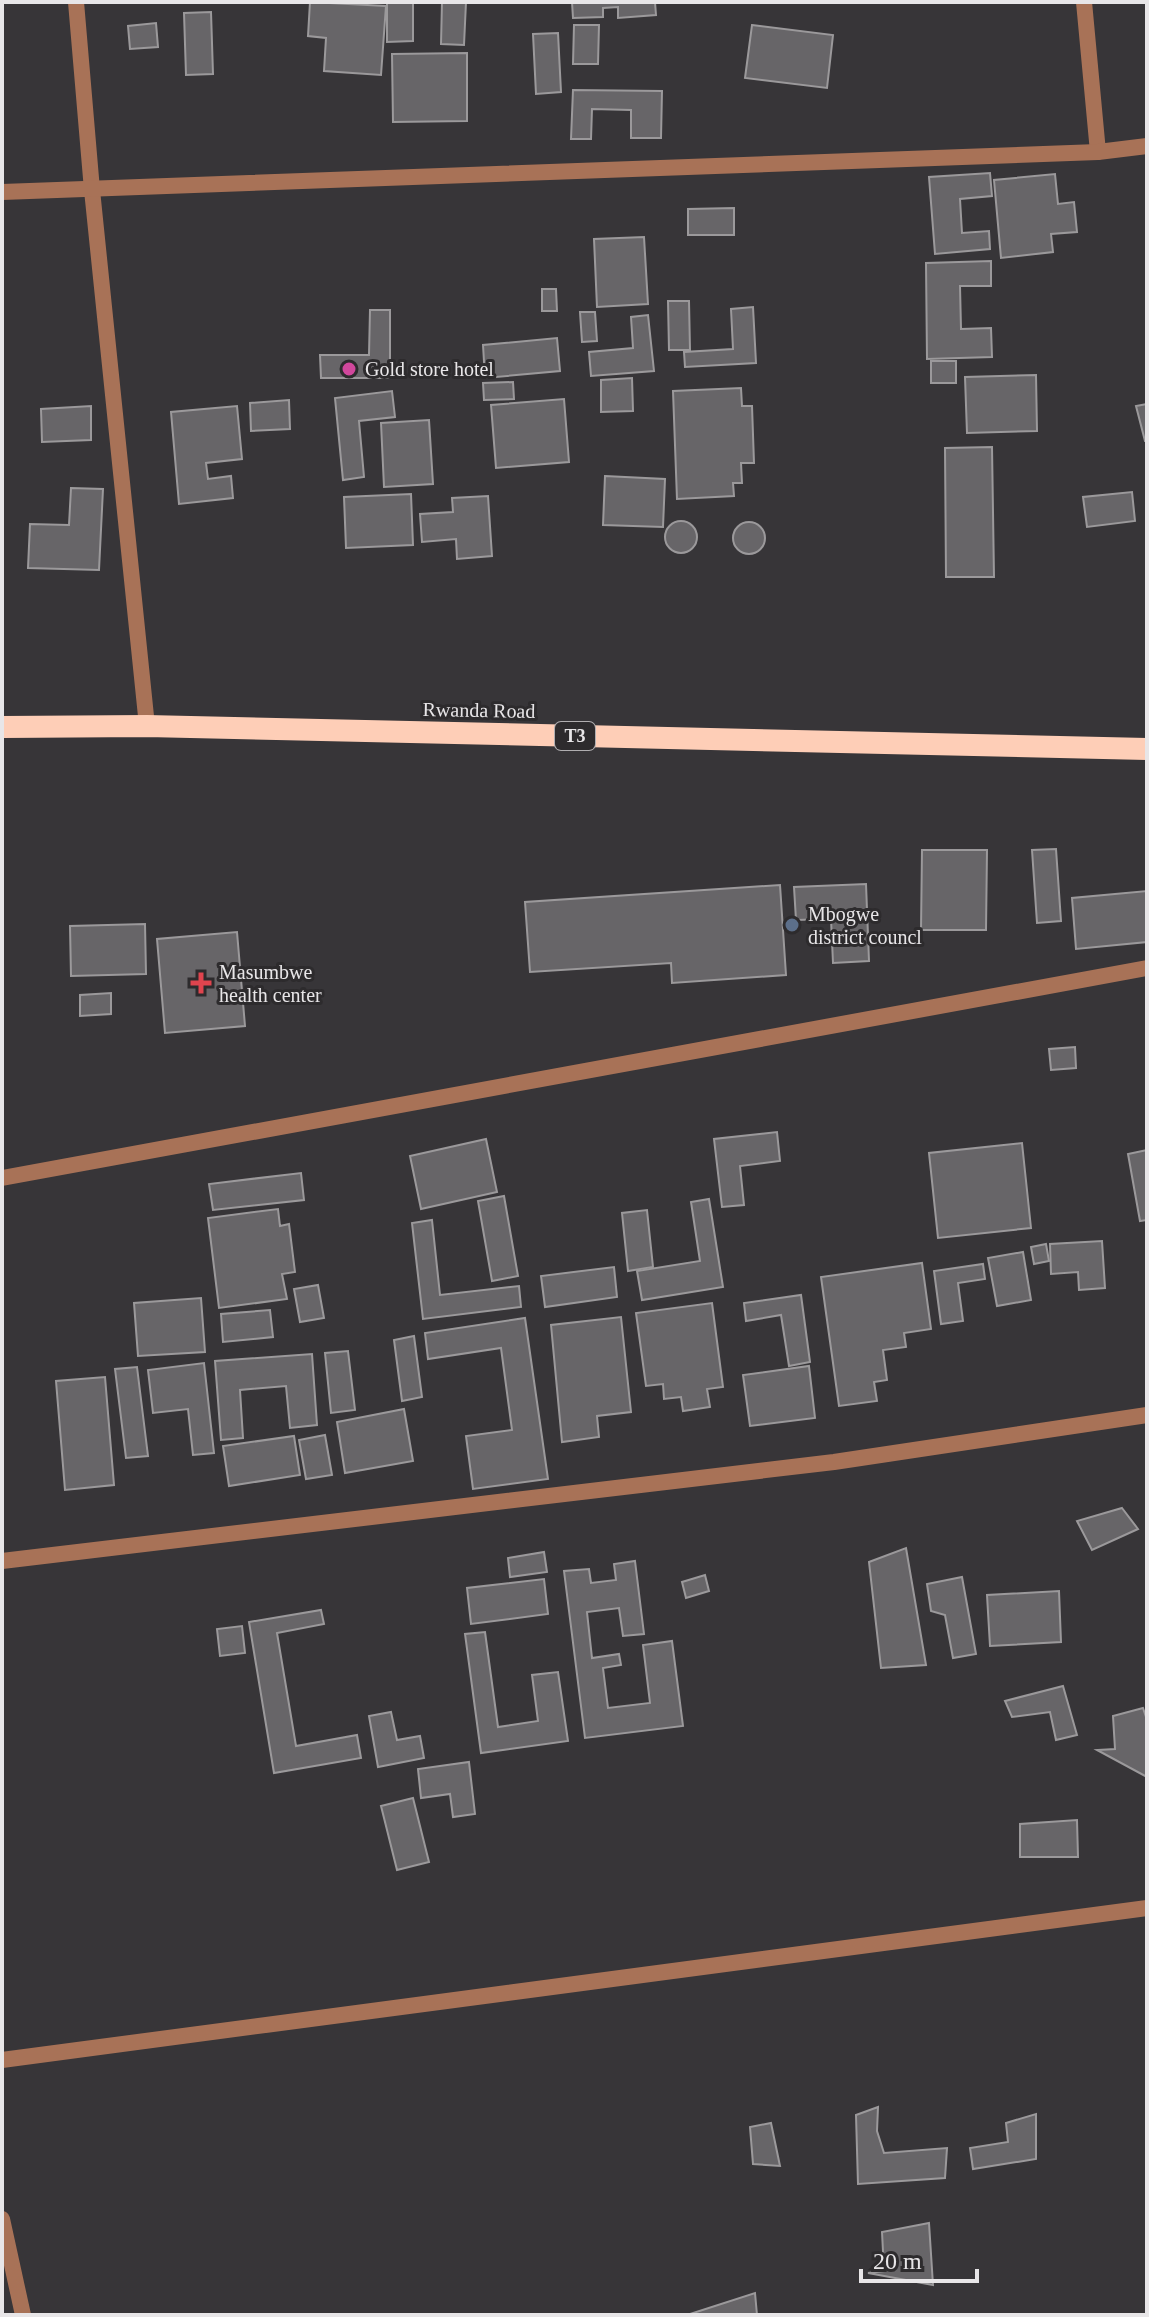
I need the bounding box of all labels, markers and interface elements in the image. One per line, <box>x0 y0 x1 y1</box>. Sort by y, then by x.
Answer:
place label: Gold store hotel <box>365 358 494 380</box>
marker: Gold store hotel <box>340 360 358 378</box>
street label: Rwanda Road <box>422 698 536 722</box>
road number: T3 <box>555 722 595 750</box>
place label: Mbogwe district councl <box>808 903 922 948</box>
marker: Mbogwe district councl <box>783 916 801 934</box>
place label: Masumbwe health center <box>219 961 322 1006</box>
marker: Masumbwe health center <box>190 972 212 994</box>
scale bar <box>861 2233 977 2283</box>
text: 20 m <box>873 2248 922 2274</box>

